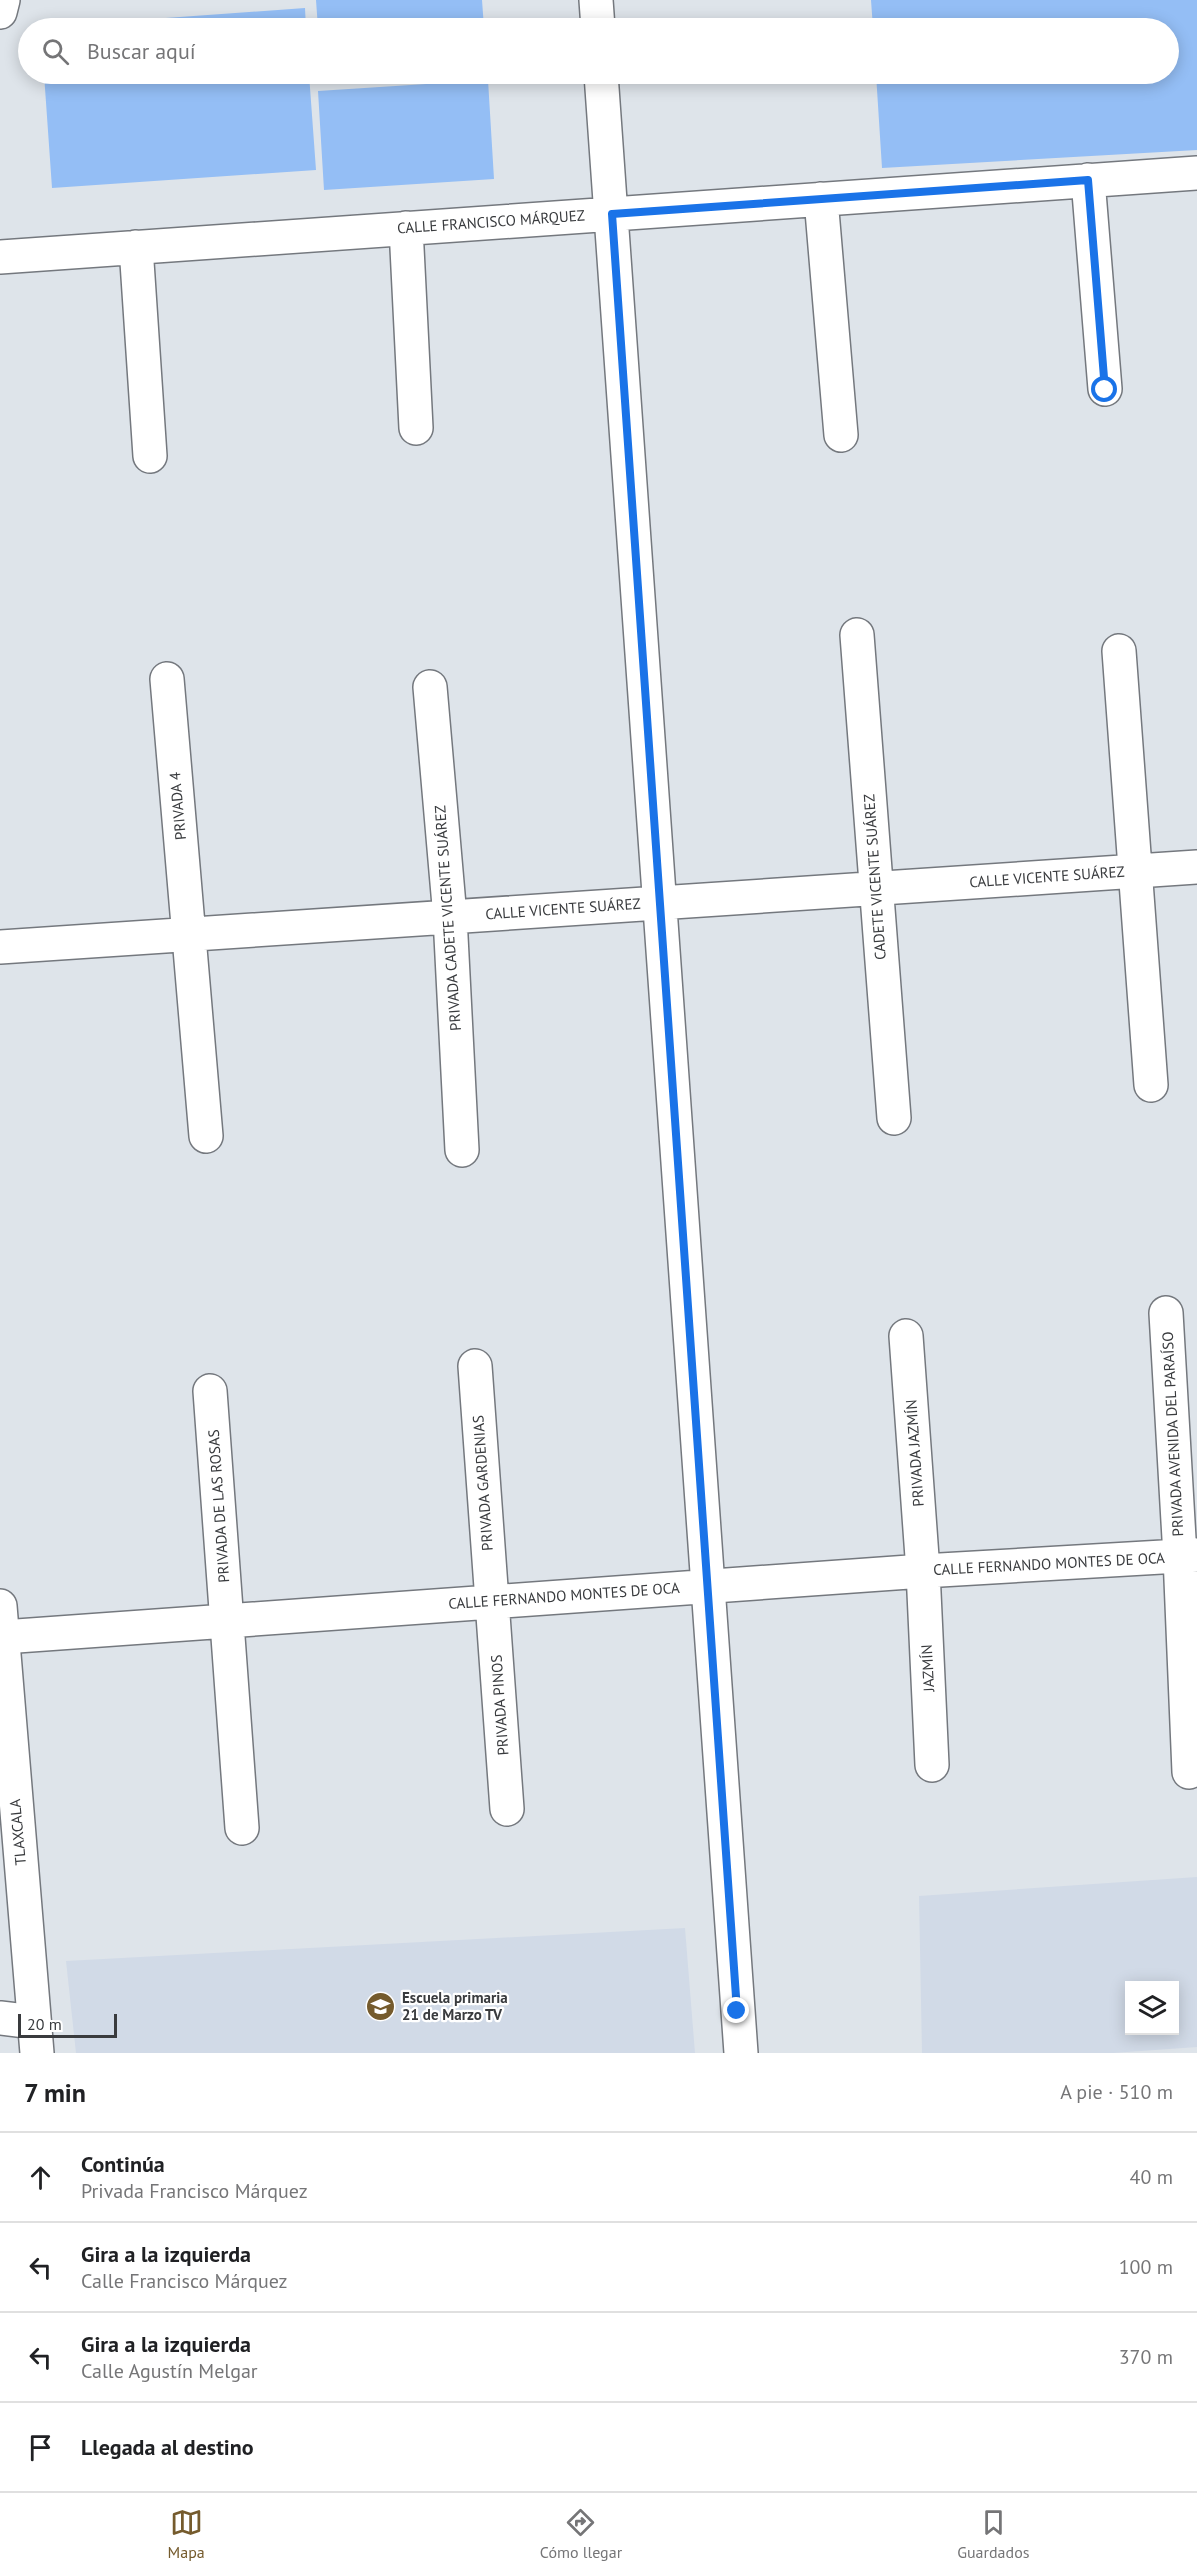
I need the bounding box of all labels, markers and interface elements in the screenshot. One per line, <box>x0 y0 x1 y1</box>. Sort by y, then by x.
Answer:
search box <box>18 18 1179 84</box>
icon: search <box>39 35 72 68</box>
text: Buscar aquí <box>87 37 196 65</box>
street label: CALLE FRANCISCO MÁRQUEZ <box>396 205 585 238</box>
route start <box>1091 376 1117 402</box>
street label: PRIVADA 4 <box>165 771 190 841</box>
street label: CADETE VICENTE SUÁREZ <box>859 793 890 961</box>
street label: PRIVADA CADETE VICENTE SUÁREZ <box>430 805 465 1032</box>
street label: CALLE VICENTE SUÁREZ <box>969 862 1125 891</box>
street label: CALLE VICENTE SUÁREZ <box>485 894 641 923</box>
street label: PRIVADA AVENIDA DEL PARAÍSO <box>1158 1331 1187 1537</box>
street label: PRIVADA JAZMÍN <box>901 1399 928 1507</box>
street label: PRIVADA GARDENIAS <box>468 1415 497 1551</box>
street label: PRIVADA DE LAS ROSAS <box>204 1429 233 1583</box>
street label: CALLE FERNANDO MONTES DE OCA <box>933 1548 1165 1579</box>
street label: CALLE FERNANDO MONTES DE OCA <box>448 1578 680 1613</box>
street label: JAZMÍN <box>917 1644 938 1693</box>
street label: PRIVADA PINOS <box>487 1654 512 1756</box>
street label: TLAXCALA <box>5 1798 30 1866</box>
map controls <box>1125 1981 1179 2035</box>
button: layers <box>1125 1981 1179 2035</box>
place label: Escuela primaria 21 de Marzo TV <box>402 1988 508 2024</box>
school or university icon: Escuela primaria 21 de Marzo TV <box>365 1991 397 2023</box>
route end <box>723 1997 749 2023</box>
scale bar <box>18 2011 117 2038</box>
text: 20 m <box>27 2014 62 2034</box>
text: 7 min <box>24 2076 86 2109</box>
text: A pie · 510 m <box>1060 2079 1173 2105</box>
text: Continúa <box>81 2150 165 2178</box>
icon: ahead <box>24 2161 57 2194</box>
text: 40 m <box>1130 2164 1173 2190</box>
text: Privada Francisco Márquez <box>81 2178 308 2204</box>
text: Gira a la izquierda <box>81 2240 251 2268</box>
icon: left <box>24 2251 57 2284</box>
text: 100 m <box>1119 2254 1173 2280</box>
text: Calle Francisco Márquez <box>81 2268 288 2294</box>
text: Gira a la izquierda <box>81 2330 251 2358</box>
icon: left <box>24 2341 57 2374</box>
text: 370 m <box>1119 2344 1173 2370</box>
text: Calle Agustín Melgar <box>81 2358 258 2384</box>
icon: arrive <box>24 2431 57 2464</box>
text: Llegada al destino <box>81 2433 254 2461</box>
tab: Mapa <box>168 2506 205 2562</box>
tab: Cómo llegar <box>540 2506 622 2562</box>
tab: Guardados <box>957 2506 1029 2562</box>

